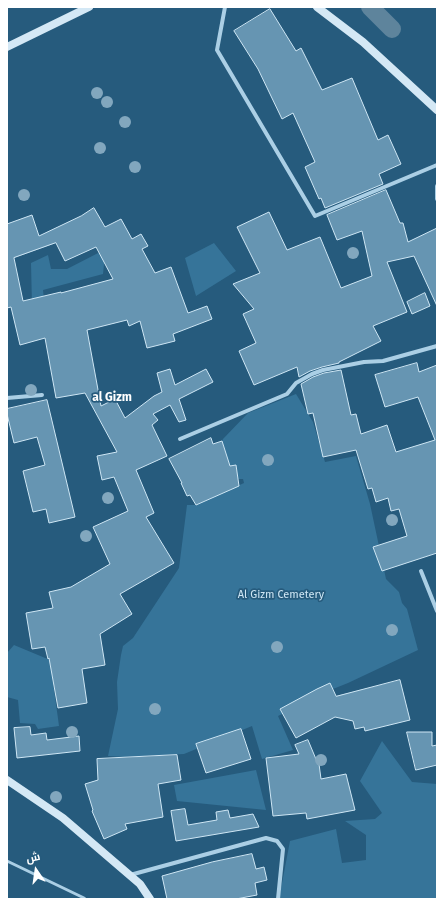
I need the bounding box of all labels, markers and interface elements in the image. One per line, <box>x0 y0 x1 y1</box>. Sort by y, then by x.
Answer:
district label: al Gizm <box>92 391 132 405</box>
park label: Al Gizm Cemetery <box>238 588 324 602</box>
north arrow <box>16 850 56 890</box>
text: ش <box>25 850 42 866</box>

